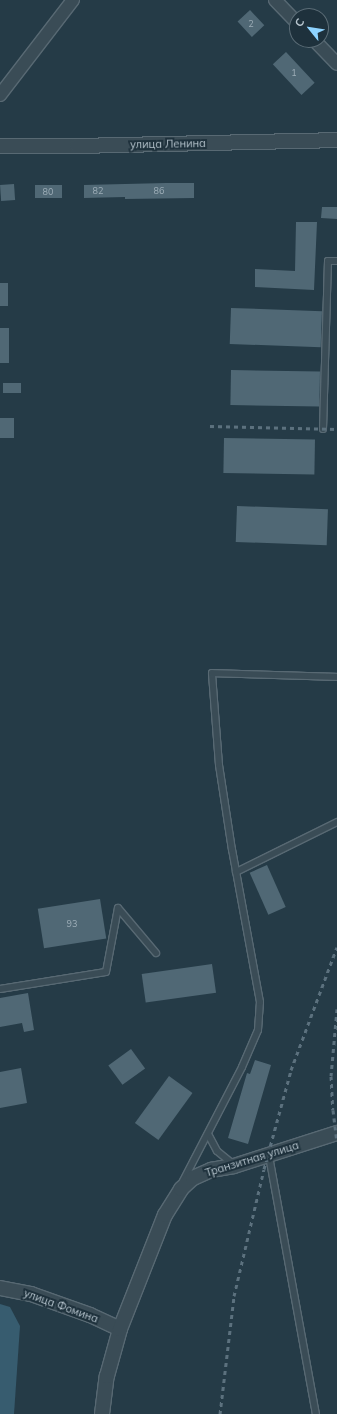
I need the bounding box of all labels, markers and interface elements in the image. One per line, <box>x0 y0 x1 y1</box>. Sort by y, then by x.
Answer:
north arrow <box>289 8 329 48</box>
text: С <box>292 16 307 29</box>
house number: 2 <box>248 19 254 29</box>
house number: 1 <box>291 68 297 78</box>
street label: улица Ленина <box>130 137 206 151</box>
house number: 82 <box>93 186 103 196</box>
house number: 86 <box>154 186 164 196</box>
house number: 80 <box>43 187 53 197</box>
house number: 93 <box>67 919 77 929</box>
street label: Транзитная улица <box>204 1138 300 1180</box>
street label: улица Фомина <box>22 1286 100 1326</box>

